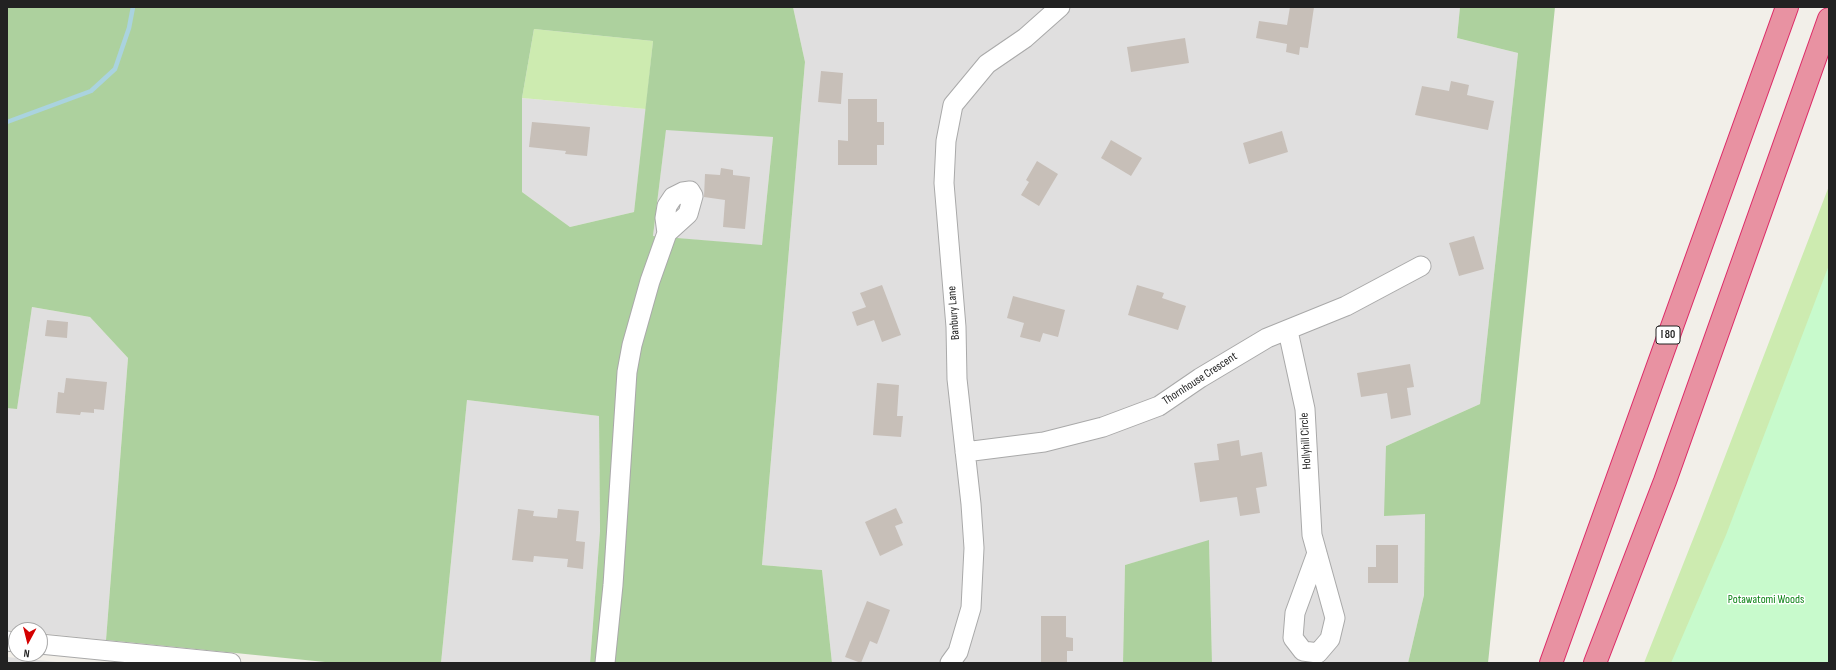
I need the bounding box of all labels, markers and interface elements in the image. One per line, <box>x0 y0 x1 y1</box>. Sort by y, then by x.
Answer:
street label: Banbury Lane <box>945 285 963 341</box>
road number: I 80 <box>1656 326 1680 344</box>
street label: Thornhouse Crescent <box>1160 349 1240 409</box>
street label: Hollyhill Circle <box>1297 412 1315 470</box>
park label: Potawatomi Woods <box>1728 593 1804 607</box>
north arrow <box>8 622 48 662</box>
text: N <box>23 647 30 660</box>

